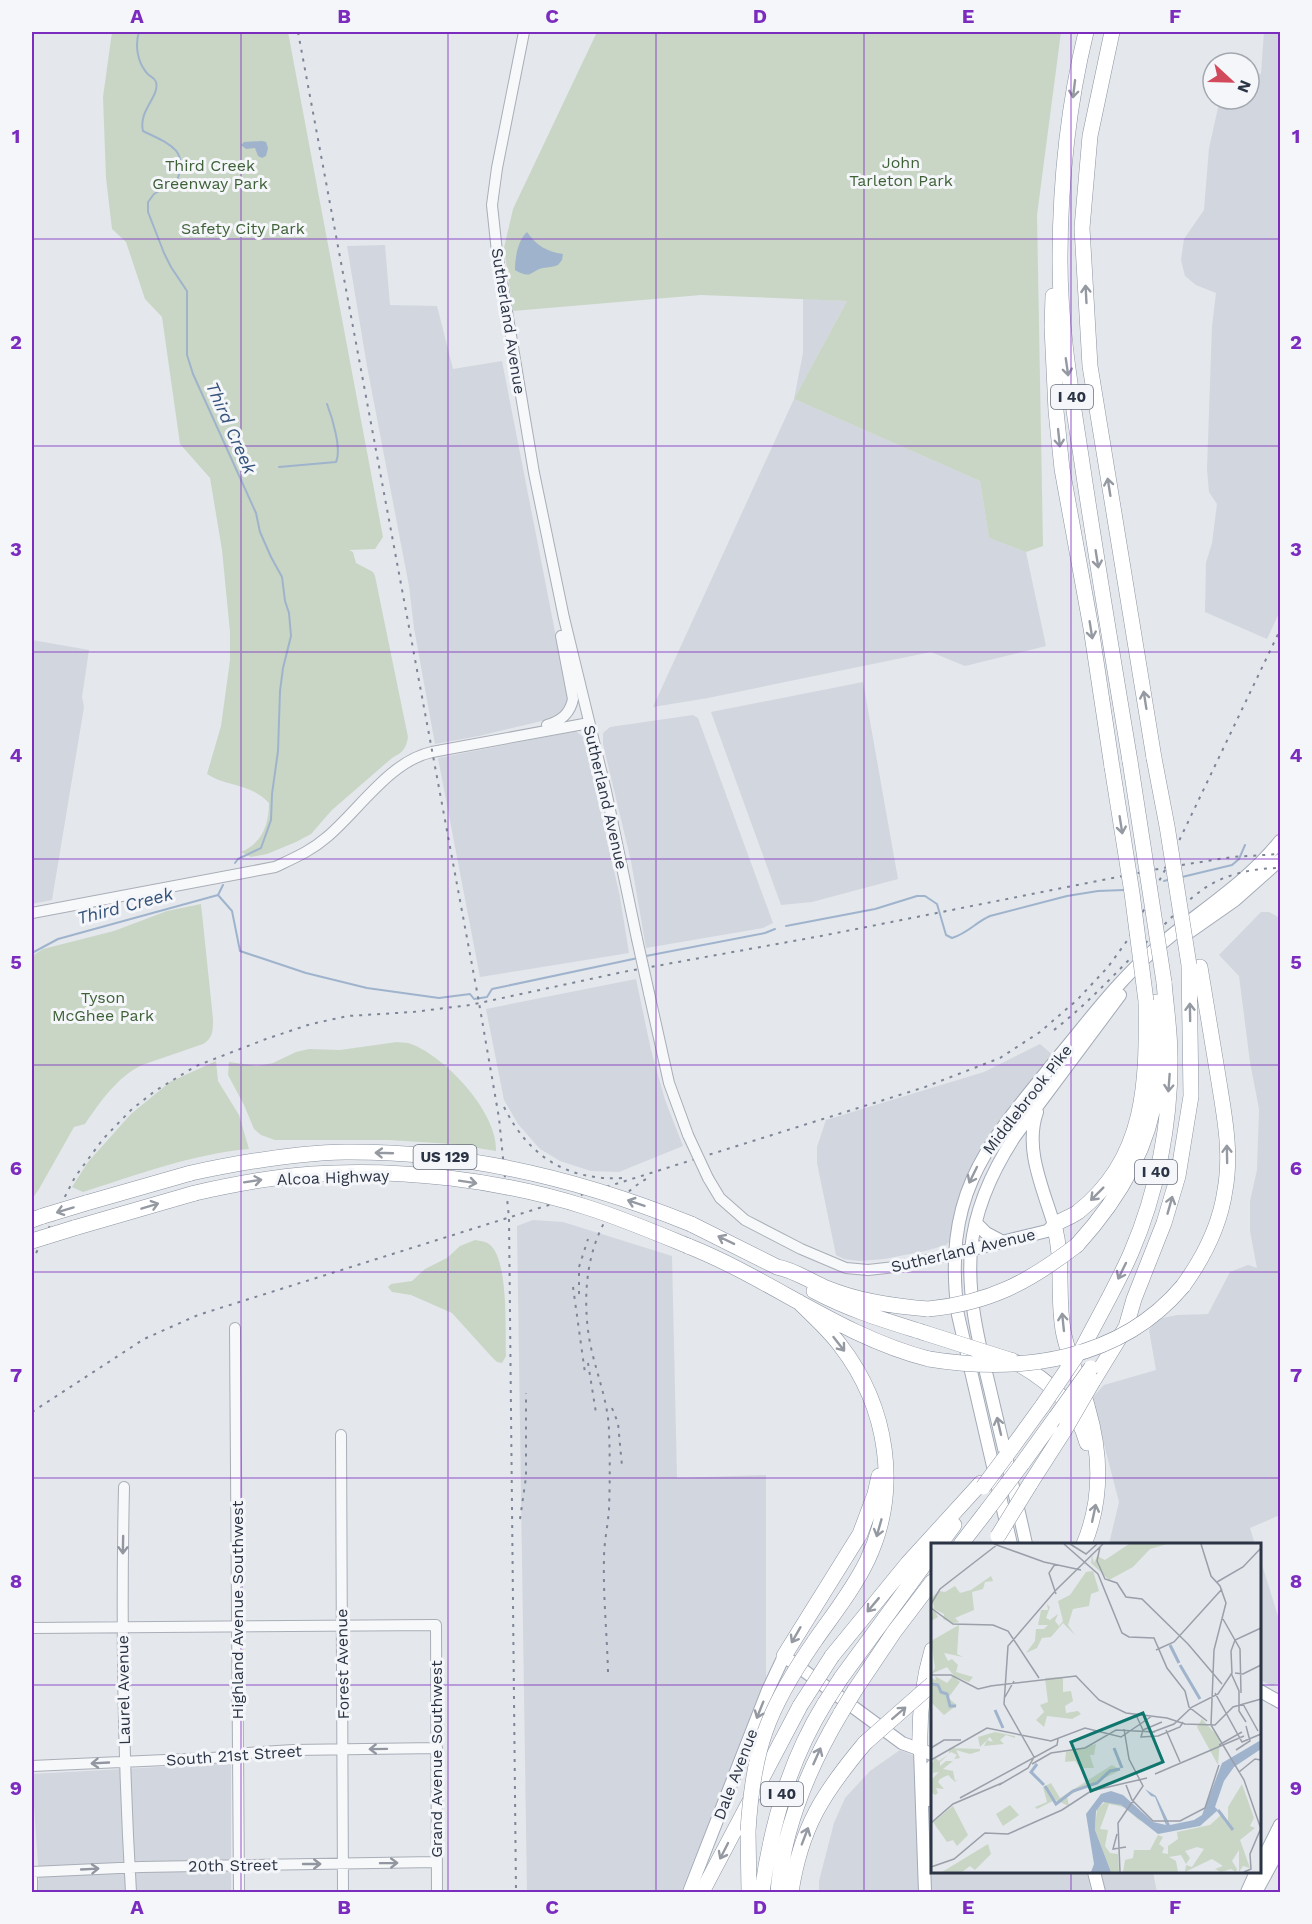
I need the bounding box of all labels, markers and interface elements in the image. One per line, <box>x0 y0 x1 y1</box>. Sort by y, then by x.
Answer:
text: A <box>130 4 144 28</box>
text: B <box>337 4 351 28</box>
text: C <box>545 4 559 28</box>
text: D <box>753 4 767 28</box>
text: E <box>962 4 974 28</box>
text: F <box>1169 4 1181 28</box>
north arrow <box>1201 51 1261 111</box>
text: N <box>1233 77 1255 95</box>
one-way arrow <box>1068 78 1079 98</box>
text: 1 <box>12 124 20 148</box>
text: 1 <box>1292 124 1300 148</box>
park label: John Tarleton Park <box>849 153 953 190</box>
park label: Third Creek Greenway Park <box>152 156 268 193</box>
park label: Safety City Park <box>181 219 305 238</box>
street label: Sutherland Avenue <box>488 247 529 396</box>
one-way arrow <box>1080 284 1091 304</box>
text: 2 <box>10 330 22 354</box>
text: 2 <box>1290 330 1302 354</box>
one-way arrow <box>1062 356 1073 376</box>
water label: Third Creek <box>202 378 262 478</box>
road number: I 40 <box>1051 385 1093 409</box>
one-way arrow <box>1053 427 1064 447</box>
one-way arrow <box>1104 478 1115 497</box>
text: 3 <box>10 537 22 561</box>
text: 3 <box>1290 537 1302 561</box>
one-way arrow <box>1091 549 1102 569</box>
one-way arrow <box>1086 620 1097 639</box>
one-way arrow <box>1139 691 1150 710</box>
street label: Sutherland Avenue <box>580 723 631 871</box>
text: 4 <box>10 743 23 767</box>
text: 4 <box>1290 743 1303 767</box>
one-way arrow <box>1116 814 1127 834</box>
water label: Third Creek <box>74 882 176 928</box>
text: 5 <box>10 950 22 974</box>
text: 5 <box>1290 950 1302 974</box>
park label: Tyson McGhee Park <box>52 988 154 1025</box>
one-way arrow <box>1185 1003 1196 1023</box>
street label: Middlebrook Pike <box>979 1041 1076 1158</box>
one-way arrow <box>1163 1072 1174 1092</box>
one-way arrow <box>1222 1144 1233 1164</box>
road number: US 129 <box>414 1145 476 1169</box>
one-way arrow <box>375 1148 395 1159</box>
text: 6 <box>10 1156 22 1180</box>
text: 6 <box>1290 1156 1302 1180</box>
road number: I 40 <box>1135 1160 1177 1184</box>
street label: Alcoa Highway <box>276 1166 390 1189</box>
one-way arrow <box>967 1166 979 1184</box>
one-way arrow <box>242 1176 262 1187</box>
one-way arrow <box>458 1176 477 1187</box>
one-way arrow <box>1090 1186 1105 1201</box>
one-way arrow <box>628 1196 646 1207</box>
one-way arrow <box>1165 1196 1176 1215</box>
one-way arrow <box>140 1200 159 1211</box>
one-way arrow <box>56 1205 75 1216</box>
street label: Sutherland Avenue <box>889 1225 1037 1276</box>
one-way arrow <box>717 1234 735 1245</box>
one-way arrow <box>1116 1261 1128 1279</box>
one-way arrow <box>1057 1313 1068 1333</box>
one-way arrow <box>833 1336 846 1352</box>
text: 7 <box>10 1363 22 1387</box>
text: 7 <box>1290 1363 1302 1387</box>
one-way arrow <box>992 1417 1004 1436</box>
street label: Highland Avenue Southwest <box>228 1500 247 1719</box>
one-way arrow <box>1089 1504 1100 1524</box>
one-way arrow <box>873 1518 884 1537</box>
one-way arrow <box>117 1535 129 1555</box>
inset map <box>931 1543 1261 1873</box>
text: 8 <box>10 1569 22 1593</box>
text: 8 <box>1290 1569 1302 1593</box>
one-way arrow <box>866 1597 879 1613</box>
street label: Forest Avenue <box>332 1609 353 1719</box>
one-way arrow <box>789 1626 801 1643</box>
street label: Laurel Avenue <box>113 1635 134 1745</box>
street label: Grand Avenue Southwest <box>427 1660 446 1858</box>
one-way arrow <box>754 1700 765 1718</box>
one-way arrow <box>891 1706 906 1720</box>
street label: Dale Avenue <box>709 1726 762 1822</box>
street label: South 21st Street <box>165 1741 303 1770</box>
one-way arrow <box>369 1743 389 1754</box>
one-way arrow <box>812 1748 823 1766</box>
one-way arrow <box>91 1757 110 1768</box>
text: 9 <box>10 1776 22 1800</box>
text: 9 <box>1290 1776 1302 1800</box>
road number: I 40 <box>761 1782 803 1806</box>
one-way arrow <box>800 1827 811 1846</box>
one-way arrow <box>718 1841 729 1859</box>
street label: 20th Street <box>188 1855 278 1876</box>
one-way arrow <box>379 1857 399 1869</box>
one-way arrow <box>301 1859 321 1870</box>
one-way arrow <box>79 1864 99 1875</box>
text: A <box>130 1895 144 1919</box>
text: B <box>337 1895 351 1919</box>
text: C <box>545 1895 559 1919</box>
text: D <box>753 1895 767 1919</box>
text: E <box>962 1895 974 1919</box>
text: F <box>1169 1895 1181 1919</box>

